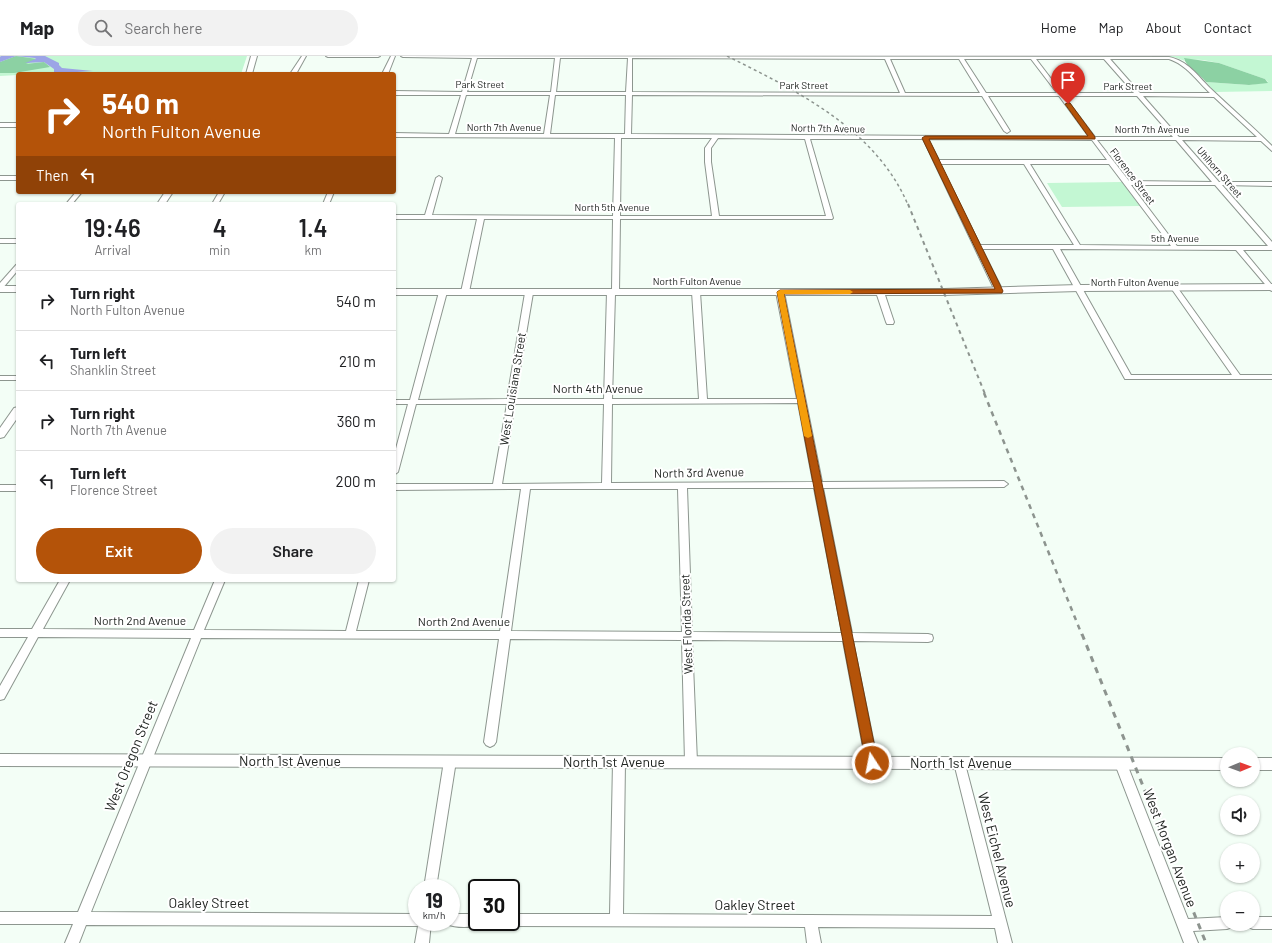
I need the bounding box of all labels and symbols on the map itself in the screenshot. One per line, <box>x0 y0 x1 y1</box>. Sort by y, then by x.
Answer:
pin <box>1051 63 1085 104</box>
street label: Park Street <box>456 78 505 90</box>
street label: Park Street <box>780 79 829 91</box>
street label: Park Street <box>1104 80 1153 92</box>
street label: North 7th Avenue <box>467 121 541 133</box>
street label: North 7th Avenue <box>791 121 865 135</box>
street label: North 7th Avenue <box>1115 123 1189 135</box>
street label: Uhlhorn Street <box>1195 144 1246 200</box>
street label: Florence Street <box>1108 145 1158 207</box>
street label: North 5th Avenue <box>575 201 649 213</box>
street label: 5th Avenue <box>1151 232 1199 244</box>
street label: North Fulton Avenue <box>653 275 741 287</box>
street label: North Fulton Avenue <box>1091 276 1179 288</box>
street label: West Louisiana Street <box>496 331 528 446</box>
street label: North 4th Avenue <box>553 381 643 395</box>
street label: North 3rd Avenue <box>654 464 744 480</box>
street label: West Florida Street <box>677 574 695 674</box>
street label: North 2nd Avenue <box>94 613 186 627</box>
street label: North 2nd Avenue <box>418 614 510 628</box>
street label: West Oregon Street <box>100 698 161 814</box>
position arrow <box>851 742 893 784</box>
north arrow <box>1220 747 1260 787</box>
street label: North 1st Avenue <box>239 752 341 769</box>
street label: North 1st Avenue <box>563 753 665 770</box>
street label: North 1st Avenue <box>910 754 1012 771</box>
street label: West Morgan Avenue <box>1140 786 1201 910</box>
street label: West Eichel Avenue <box>975 790 1020 909</box>
speed limit sign: 30 <box>468 879 520 931</box>
street label: Oakley Street <box>169 894 249 911</box>
street label: Oakley Street <box>715 896 795 913</box>

